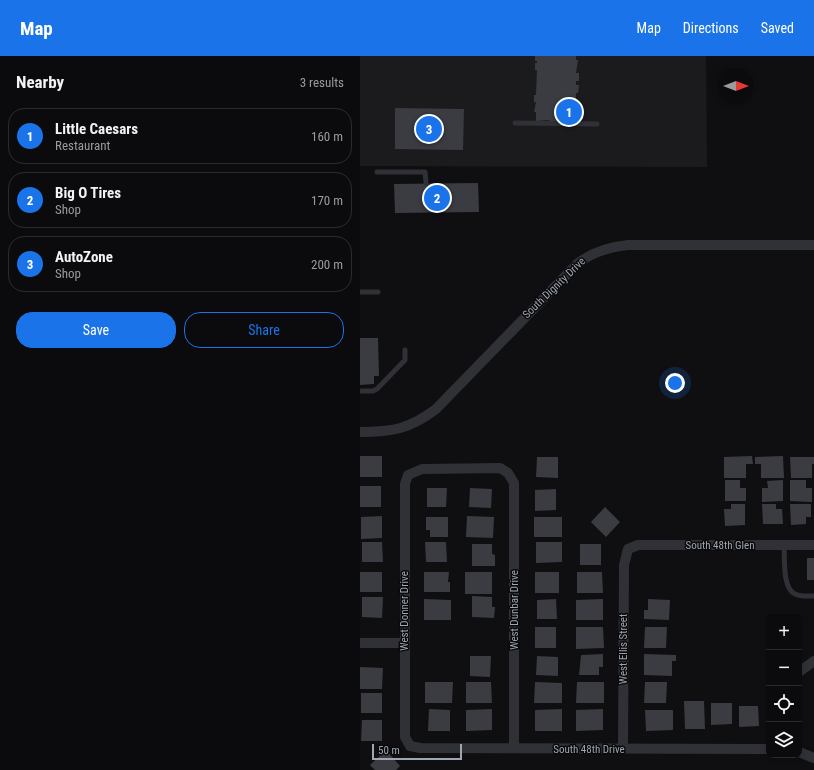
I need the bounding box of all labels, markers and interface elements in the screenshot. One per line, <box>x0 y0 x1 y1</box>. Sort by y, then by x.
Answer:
text: Map <box>20 17 53 40</box>
text: Map <box>637 20 661 36</box>
text: Directions <box>683 20 739 36</box>
text: Saved <box>761 20 794 36</box>
north arrow <box>718 68 754 104</box>
text: Nearby <box>16 72 64 92</box>
text: 3 results <box>300 75 344 90</box>
pin: 1 <box>556 97 582 127</box>
pin: 3 <box>416 114 442 144</box>
text: Little Caesars <box>55 120 138 138</box>
text: 1 <box>27 129 33 144</box>
text: 160 m <box>311 129 343 144</box>
text: Restaurant <box>55 138 110 153</box>
pin: 2 <box>424 183 450 213</box>
text: Big O Tires <box>55 184 121 202</box>
text: 2 <box>27 193 33 208</box>
text: 170 m <box>311 193 343 208</box>
text: Shop <box>55 202 81 217</box>
text: AutoZone <box>55 248 113 266</box>
street label: South Dignity Drive <box>520 255 588 321</box>
text: 3 <box>27 257 33 272</box>
text: 200 m <box>311 257 343 272</box>
text: Shop <box>55 266 81 281</box>
button: Save <box>16 312 176 348</box>
button: Share <box>184 312 344 348</box>
your location <box>665 373 685 393</box>
street label: South 48th Glen <box>685 539 755 552</box>
street label: West Dunbar Drive <box>508 570 521 650</box>
street label: West Donner Drive <box>398 571 411 651</box>
street label: West Ellis Street <box>617 614 630 684</box>
map controls <box>766 614 802 758</box>
button: + <box>766 614 802 650</box>
button: − <box>766 650 802 686</box>
button: locate <box>766 686 802 722</box>
button: layers <box>766 722 802 758</box>
scale bar <box>372 742 462 761</box>
street label: South 48th Drive <box>553 743 625 756</box>
text: 50 m <box>378 744 400 757</box>

